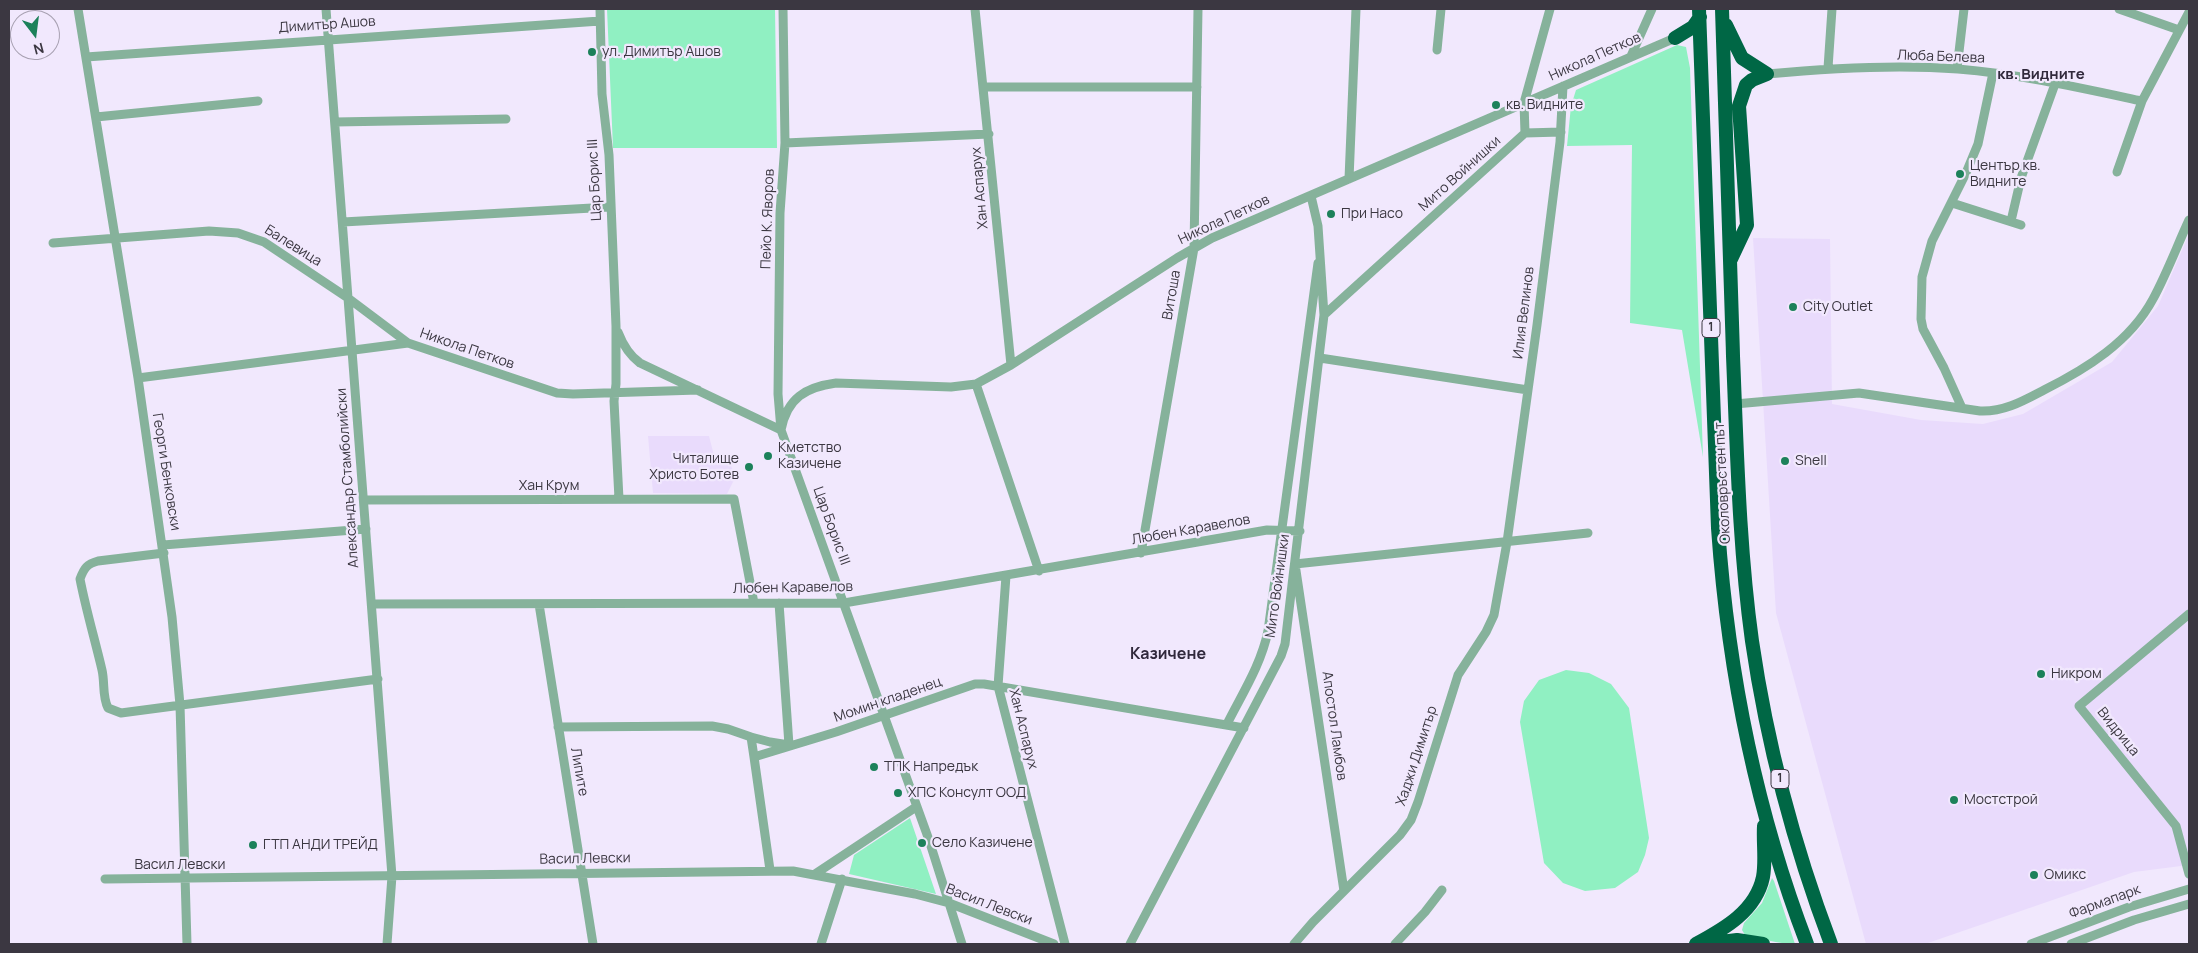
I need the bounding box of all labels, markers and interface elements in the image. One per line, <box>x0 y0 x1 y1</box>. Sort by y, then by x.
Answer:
north arrow <box>10 10 60 60</box>
street label: Димитър Ашов <box>278 13 376 37</box>
street label: Никола Петков <box>1546 29 1644 85</box>
text: N <box>31 39 46 59</box>
place label: ул. Димитър Ашов <box>602 44 721 60</box>
marker: ул. Димитър Ашов <box>586 46 598 58</box>
street label: Люба Белева <box>1897 47 1985 67</box>
district label: кв. Видните <box>1997 66 2085 84</box>
place label: кв. Видните <box>1506 97 1583 113</box>
marker: кв. Видните <box>1490 99 1502 111</box>
street label: Мито Войнишки <box>1416 133 1504 215</box>
street label: Цар Борис III <box>584 138 606 222</box>
street label: Хан Аспарух <box>968 146 992 230</box>
place label: Център кв. Видните <box>1970 158 2040 190</box>
marker: Център кв. Видните <box>1954 168 1966 180</box>
street label: Пейо К. Яворов <box>758 169 778 269</box>
street label: Никола Петков <box>1176 192 1272 248</box>
place label: При Насо <box>1341 206 1403 222</box>
marker: При Насо <box>1325 208 1337 220</box>
street label: Балевица <box>261 222 325 270</box>
street label: Илия Велинов <box>1510 266 1538 360</box>
street label: Витоша <box>1159 269 1185 321</box>
place label: City Outlet <box>1803 299 1873 315</box>
marker: City Outlet <box>1787 301 1799 313</box>
road number: 1 <box>1702 318 1720 338</box>
street label: Никола Петков <box>418 325 516 373</box>
street label: Александър Стамболийски <box>333 387 363 569</box>
street label: Георги Бенковски <box>148 412 184 532</box>
street label: Околовръстен път <box>1711 422 1735 544</box>
place label: Кметство Казичене <box>778 440 841 472</box>
marker: Кметство Казичене <box>762 450 774 462</box>
place label: Читалище Христо Ботев <box>649 451 739 484</box>
place label: Shell <box>1795 453 1827 469</box>
marker: Shell <box>1779 455 1791 467</box>
marker: Читалище Христо Ботев <box>743 461 755 473</box>
street label: Хан Крум <box>519 478 579 494</box>
street label: Цар Борис III <box>809 484 853 568</box>
street label: Любен Каравелов <box>1130 511 1252 549</box>
street label: Мито Войнишки <box>1262 533 1294 639</box>
street label: Любен Каравелов <box>733 579 853 597</box>
district label: Казичене <box>1130 645 1206 665</box>
place label: Никром <box>2051 666 2102 682</box>
marker: Никром <box>2035 668 2047 680</box>
street label: Апостол Ламбов <box>1318 670 1350 782</box>
street label: Момин кладенец <box>832 674 944 726</box>
street label: Хан Аспарух <box>1005 687 1041 771</box>
street label: Хаджи Димитър <box>1393 704 1441 808</box>
street label: Видрица <box>2093 704 2143 760</box>
street label: Липите <box>566 746 592 798</box>
place label: ТПК Напредък <box>884 759 978 775</box>
marker: ТПК Напредък <box>868 761 880 773</box>
road number: 1 <box>1771 770 1789 789</box>
place label: ХПС Консулт ООД <box>908 785 1026 801</box>
marker: ХПС Консулт ООД <box>892 787 904 799</box>
place label: Мостстрой <box>1964 792 2038 808</box>
marker: Мостстрой <box>1948 794 1960 806</box>
place label: Село Казичене <box>932 835 1033 851</box>
place label: ГТП АНДИ ТРЕЙД <box>263 837 378 853</box>
marker: Село Казичене <box>916 837 928 849</box>
marker: ГТП АНДИ ТРЕЙД <box>247 839 259 851</box>
street label: Васил Левски <box>539 850 631 868</box>
street label: Васил Левски <box>134 857 226 873</box>
place label: Омикс <box>2044 867 2086 883</box>
marker: Омикс <box>2028 869 2040 881</box>
street label: Васил Левски <box>943 881 1035 929</box>
street label: Фармапарк <box>2067 881 2143 923</box>

